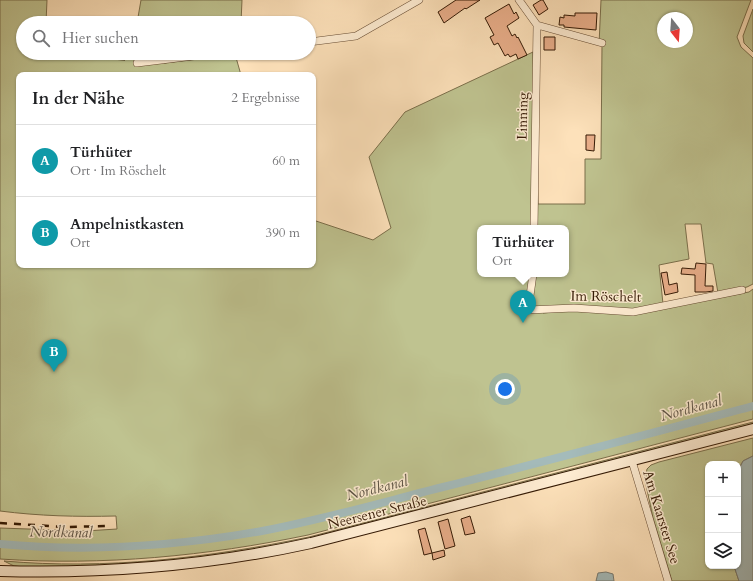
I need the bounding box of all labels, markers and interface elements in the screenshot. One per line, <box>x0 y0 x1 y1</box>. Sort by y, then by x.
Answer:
north arrow <box>657 12 693 48</box>
search box <box>16 16 316 60</box>
icon: search <box>30 27 52 49</box>
text: Hier suchen <box>62 28 139 48</box>
text: In der Nähe <box>32 87 125 110</box>
text: 2 Ergebnisse <box>231 89 300 107</box>
street label: Linning <box>513 92 532 140</box>
text: Türhüter <box>70 142 132 162</box>
text: A <box>40 152 50 170</box>
text: 60 m <box>272 152 300 170</box>
text: Ort · Im Röschelt <box>70 162 166 180</box>
text: Ampelnistkasten <box>70 214 184 234</box>
text: B <box>40 224 50 242</box>
text: 390 m <box>266 224 300 242</box>
popup <box>477 225 569 277</box>
text: Türhüter <box>492 232 554 252</box>
text: Ort <box>70 234 90 252</box>
text: Ort <box>492 252 512 270</box>
street label: Im Röschelt <box>570 286 642 307</box>
pin: A <box>510 290 536 323</box>
pin: B <box>41 339 67 372</box>
your location <box>495 379 515 399</box>
water label: Nordkanal <box>658 390 725 426</box>
map controls <box>705 461 741 569</box>
button: + <box>705 461 741 497</box>
street label: Am Kaarster See <box>638 468 685 566</box>
water label: Nordkanal <box>344 470 411 505</box>
street label: Neersener Straße <box>326 491 429 534</box>
button: − <box>705 497 741 533</box>
water label: Nordkanal <box>29 521 94 543</box>
button: layers <box>705 533 741 569</box>

